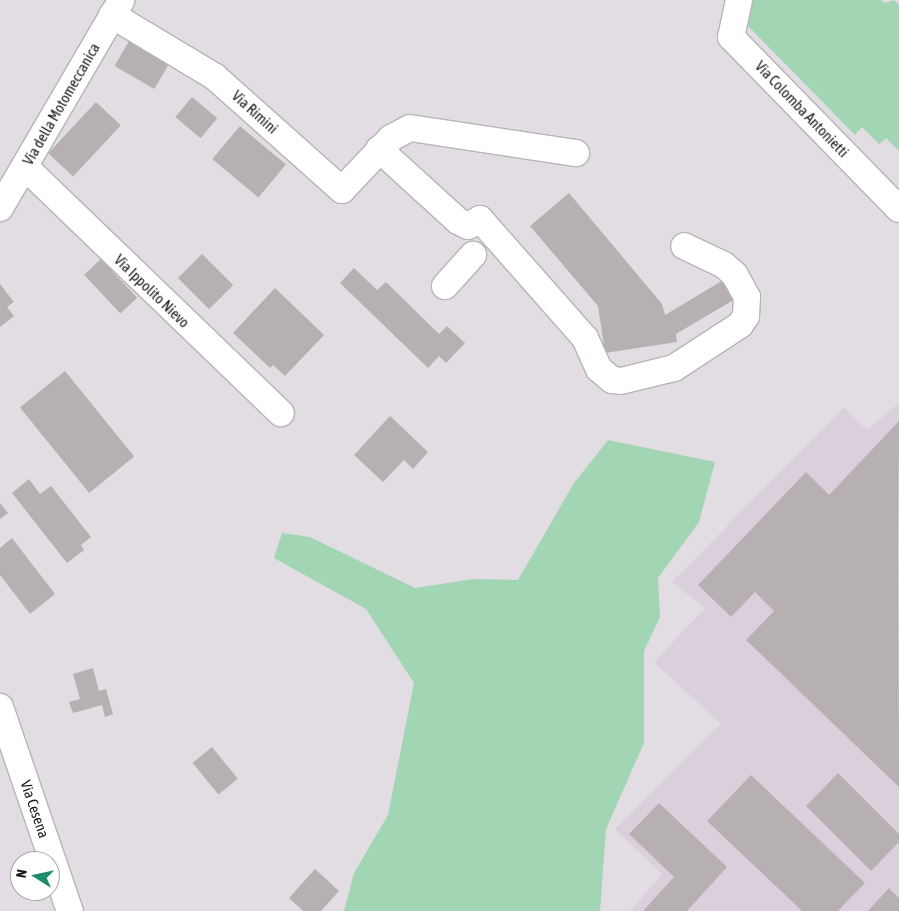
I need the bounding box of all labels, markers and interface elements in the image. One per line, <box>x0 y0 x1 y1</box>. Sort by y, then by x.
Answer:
street label: Via della Motomeccanica <box>19 40 103 168</box>
street label: Via Colomba Antonietti <box>751 57 853 161</box>
street label: Via Rimini <box>228 87 282 137</box>
street label: Via Ippolito Nievo <box>111 251 193 331</box>
street label: Via Cesena <box>17 778 53 840</box>
north arrow <box>10 851 60 901</box>
text: N <box>13 868 30 879</box>

